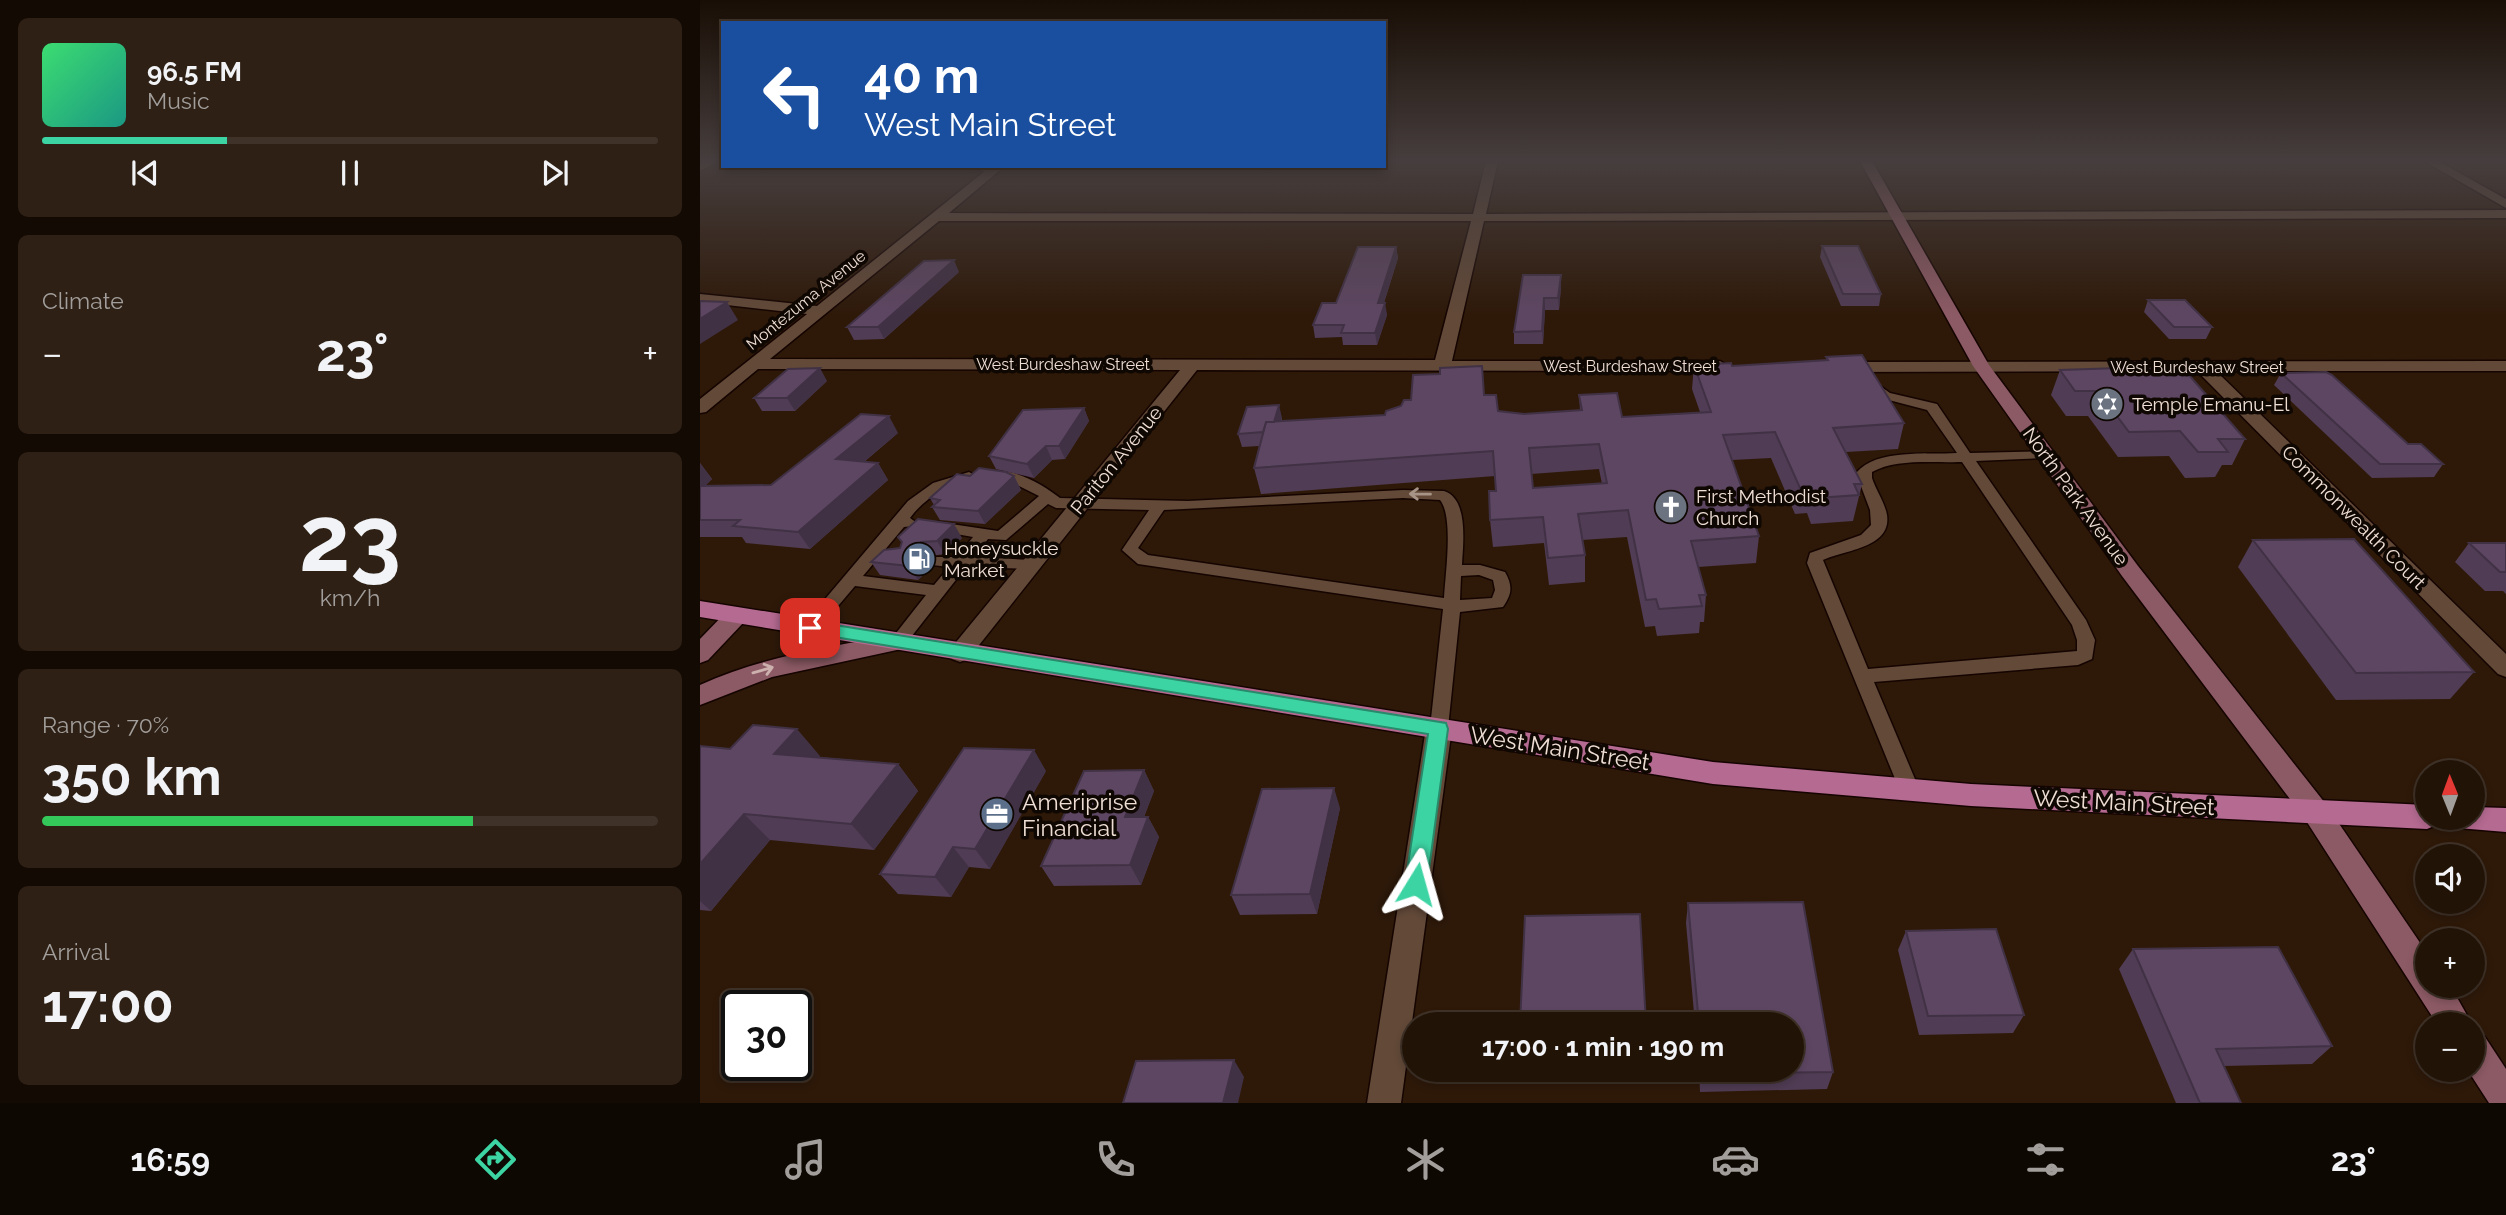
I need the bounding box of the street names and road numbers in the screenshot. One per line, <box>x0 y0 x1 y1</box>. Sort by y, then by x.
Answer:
street label: Montezuma Avenue <box>743 246 869 354</box>
street label: West Burdeshaw Street <box>976 355 1150 374</box>
street label: West Burdeshaw Street <box>1543 357 1717 376</box>
street label: West Burdeshaw Street <box>2110 358 2284 377</box>
street label: Pariton Avenue <box>1066 402 1166 518</box>
street label: North Park Avenue <box>2019 423 2133 569</box>
street label: Commonwealth Court <box>2278 441 2431 594</box>
street label: West Main Street <box>1468 720 1652 776</box>
street label: West Main Street <box>2033 784 2216 820</box>

